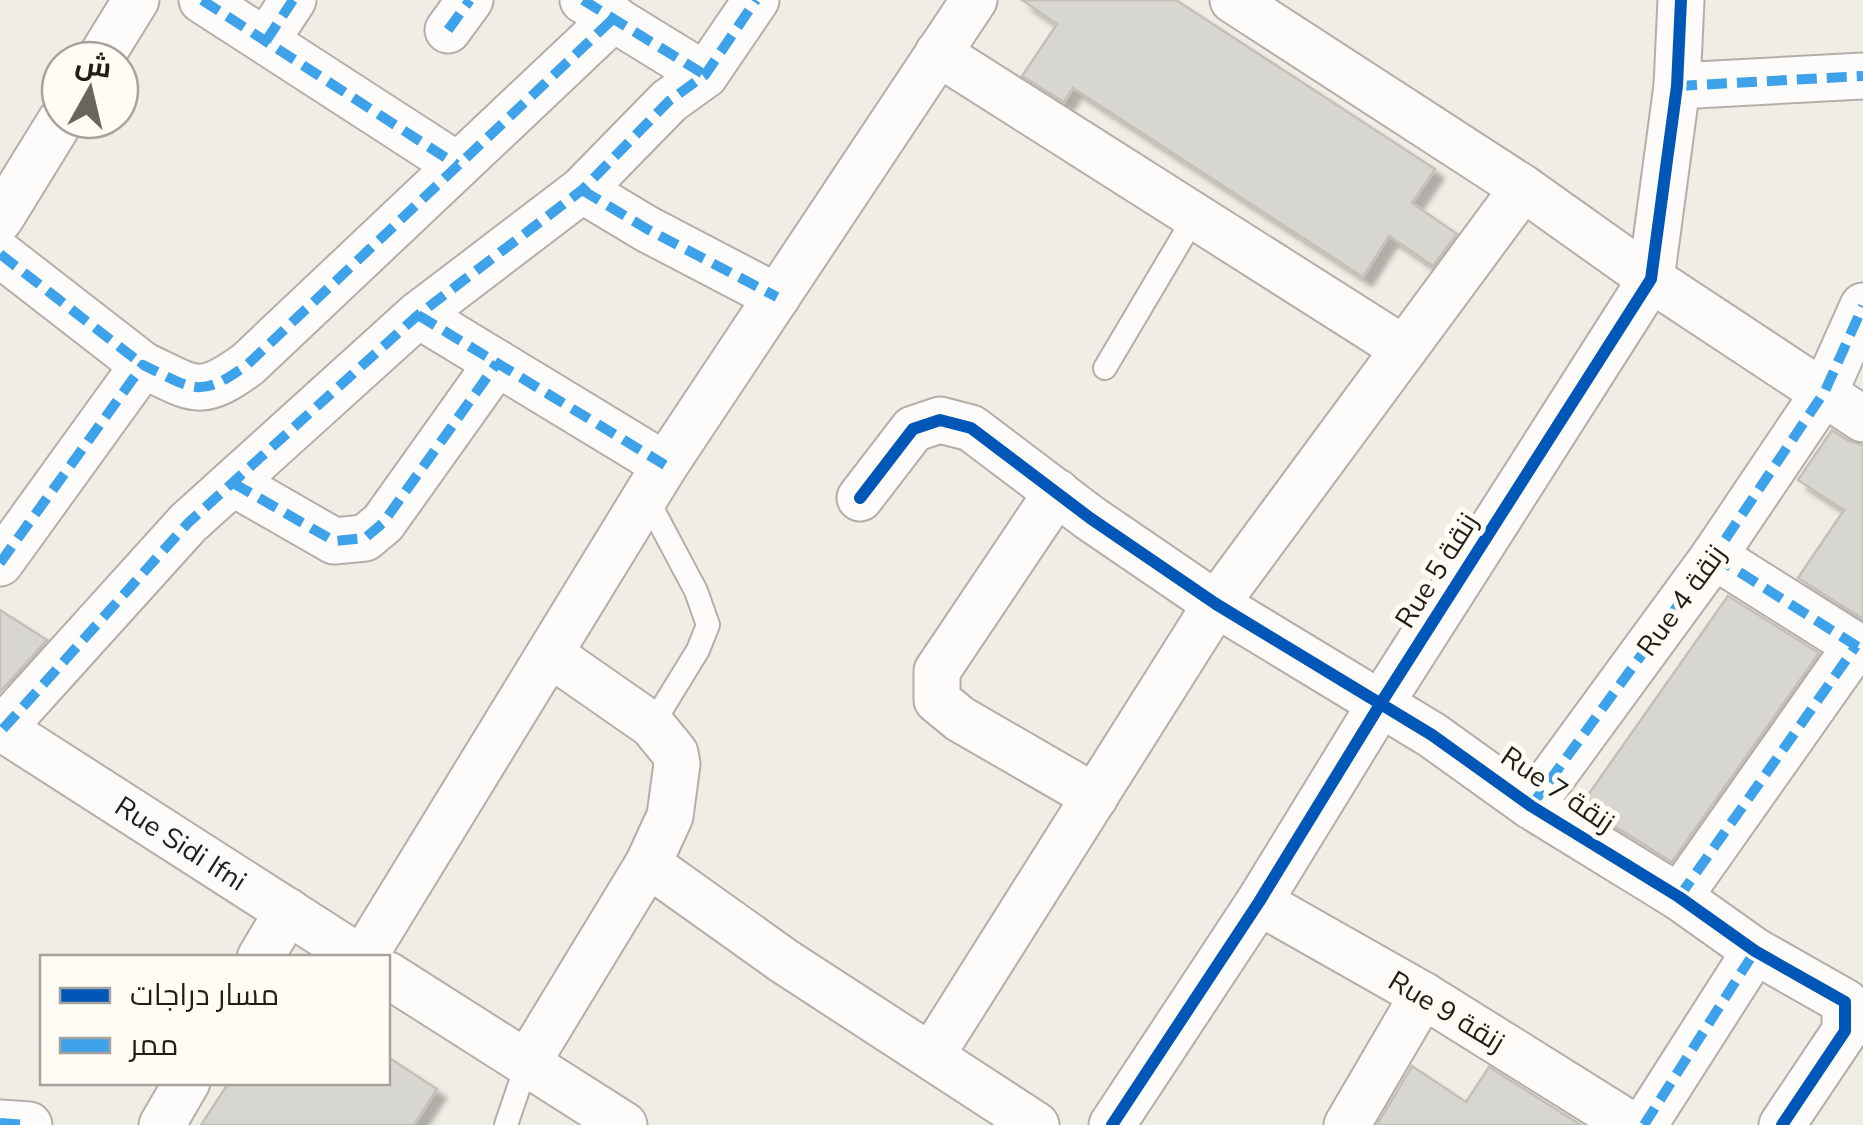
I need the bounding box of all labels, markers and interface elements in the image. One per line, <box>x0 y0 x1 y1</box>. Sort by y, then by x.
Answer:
north arrow <box>40 40 140 140</box>
text: ش <box>73 45 114 88</box>
street label: Rue 5 زنقة <box>1386 506 1487 635</box>
street label: Rue 4 زنقة <box>1628 537 1735 664</box>
street label: Rue 7 زنقة <box>1493 738 1622 842</box>
street label: Rue Sidi Ifni <box>107 788 253 900</box>
legend <box>40 955 390 1085</box>
street label: Rue 9 زنقة <box>1381 962 1512 1061</box>
text: مسار دراجات <box>130 975 279 1016</box>
text: ممر <box>128 1025 179 1066</box>

